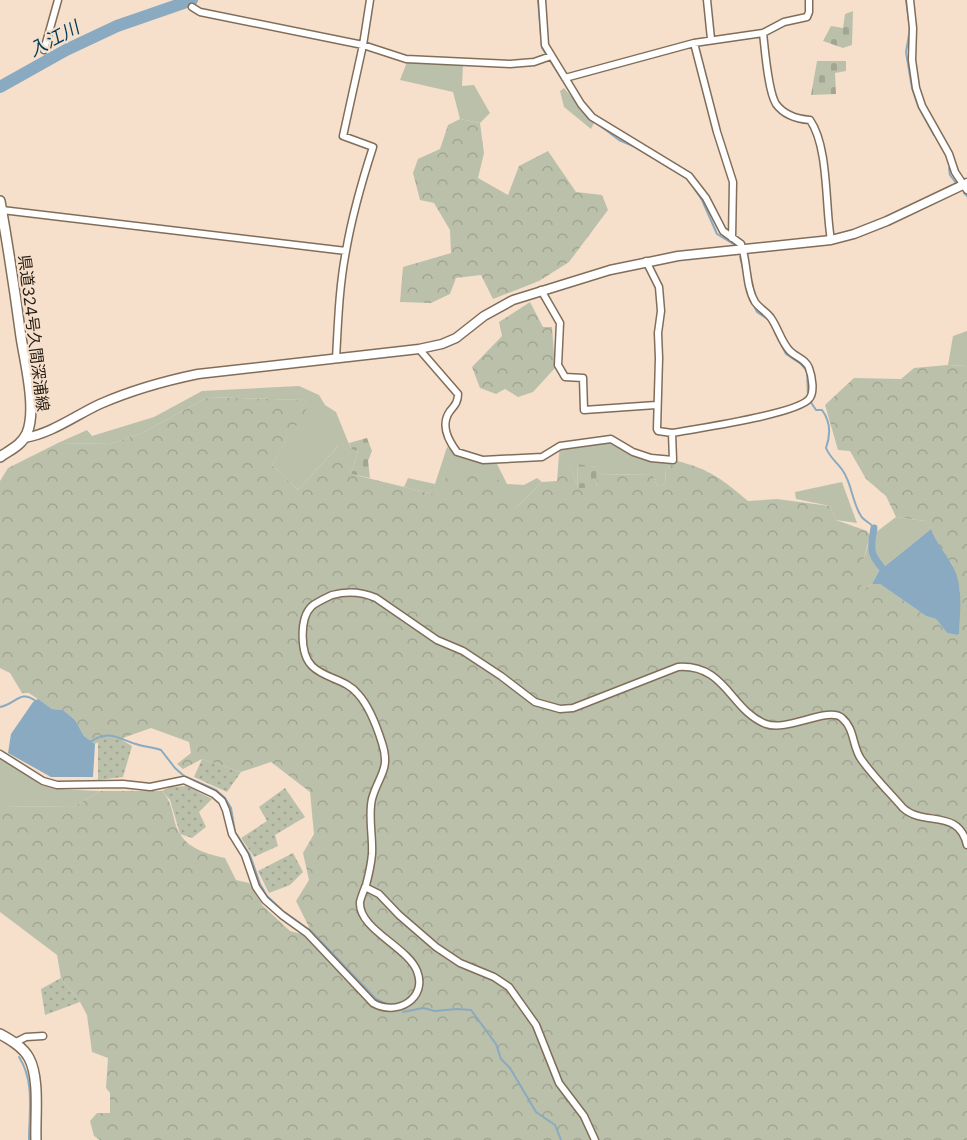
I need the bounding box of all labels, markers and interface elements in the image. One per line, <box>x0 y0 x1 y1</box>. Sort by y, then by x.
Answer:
water label: 入江川 <box>25 16 84 61</box>
street label: 県道324号久間深浦線 <box>14 254 54 412</box>

